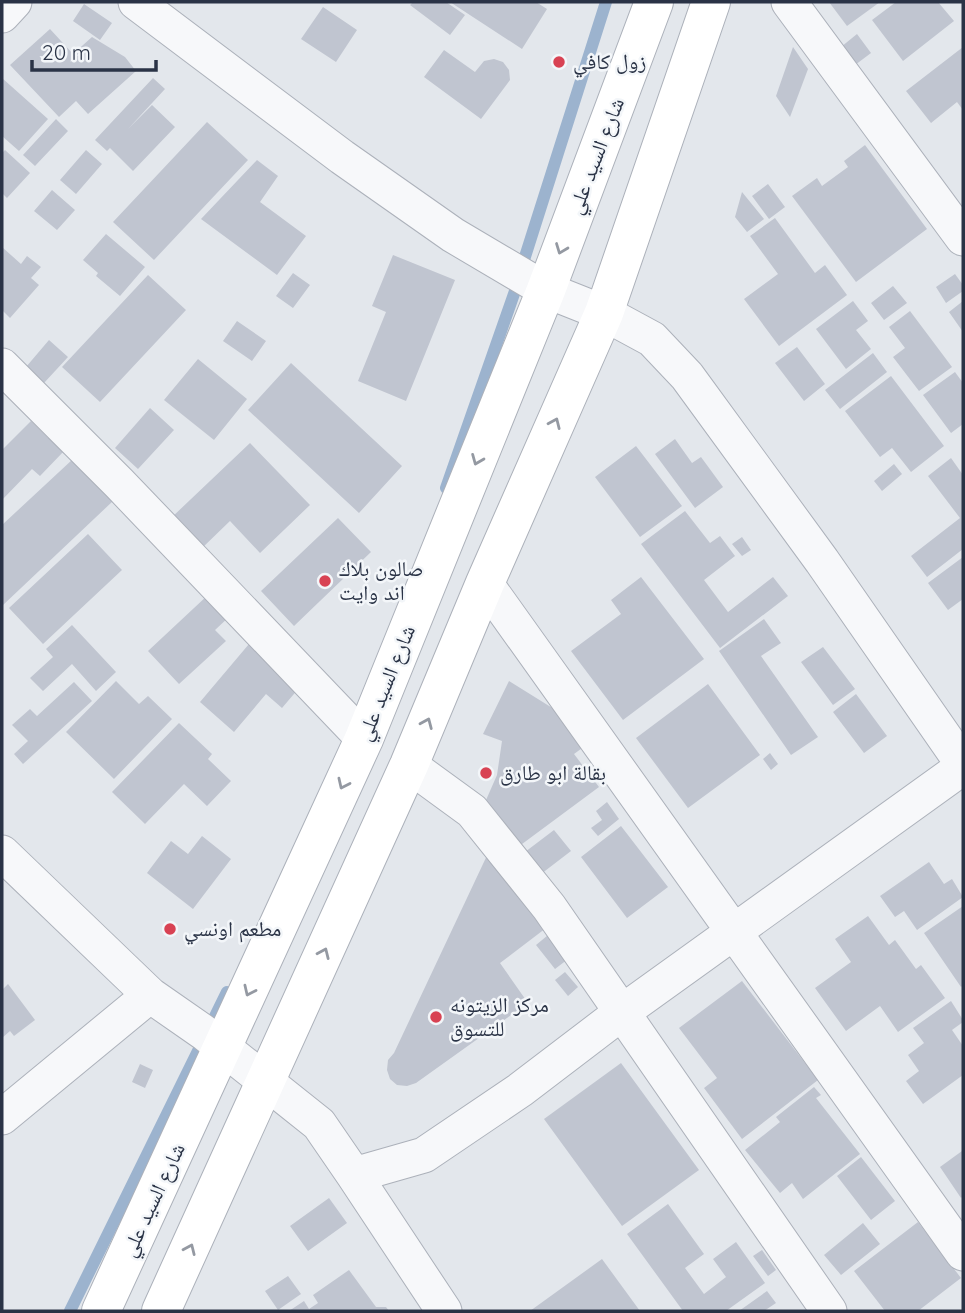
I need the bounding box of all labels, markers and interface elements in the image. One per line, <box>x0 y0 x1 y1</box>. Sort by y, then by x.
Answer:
scale bar <box>32 28 156 72</box>
text: 20 m <box>42 39 91 65</box>
place label: زول كافي <box>573 48 646 78</box>
marker: زول كافي <box>551 54 567 70</box>
street label: شارع السيد علي <box>561 94 633 219</box>
one-way arrow <box>556 243 570 255</box>
one-way arrow <box>547 418 561 431</box>
one-way arrow <box>471 454 485 466</box>
place label: صالون بلاك اند وايت <box>339 555 423 605</box>
marker: صالون بلاك اند وايت <box>317 573 333 589</box>
street label: شارع السيد علي <box>350 621 424 746</box>
one-way arrow <box>419 717 433 730</box>
place label: بقالة ابو طارق <box>500 759 606 786</box>
marker: بقالة ابو طارق <box>478 765 494 781</box>
one-way arrow <box>337 777 351 789</box>
place label: مطعم اونسي <box>184 915 281 945</box>
marker: مطعم اونسي <box>162 921 178 937</box>
one-way arrow <box>316 948 330 960</box>
one-way arrow <box>243 984 257 996</box>
place label: مركز الزيتونه للتسوق <box>450 991 549 1042</box>
marker: مركز الزيتونه للتسوق <box>428 1009 444 1025</box>
street label: شارع السيد علي <box>114 1139 194 1262</box>
one-way arrow <box>182 1244 196 1256</box>

